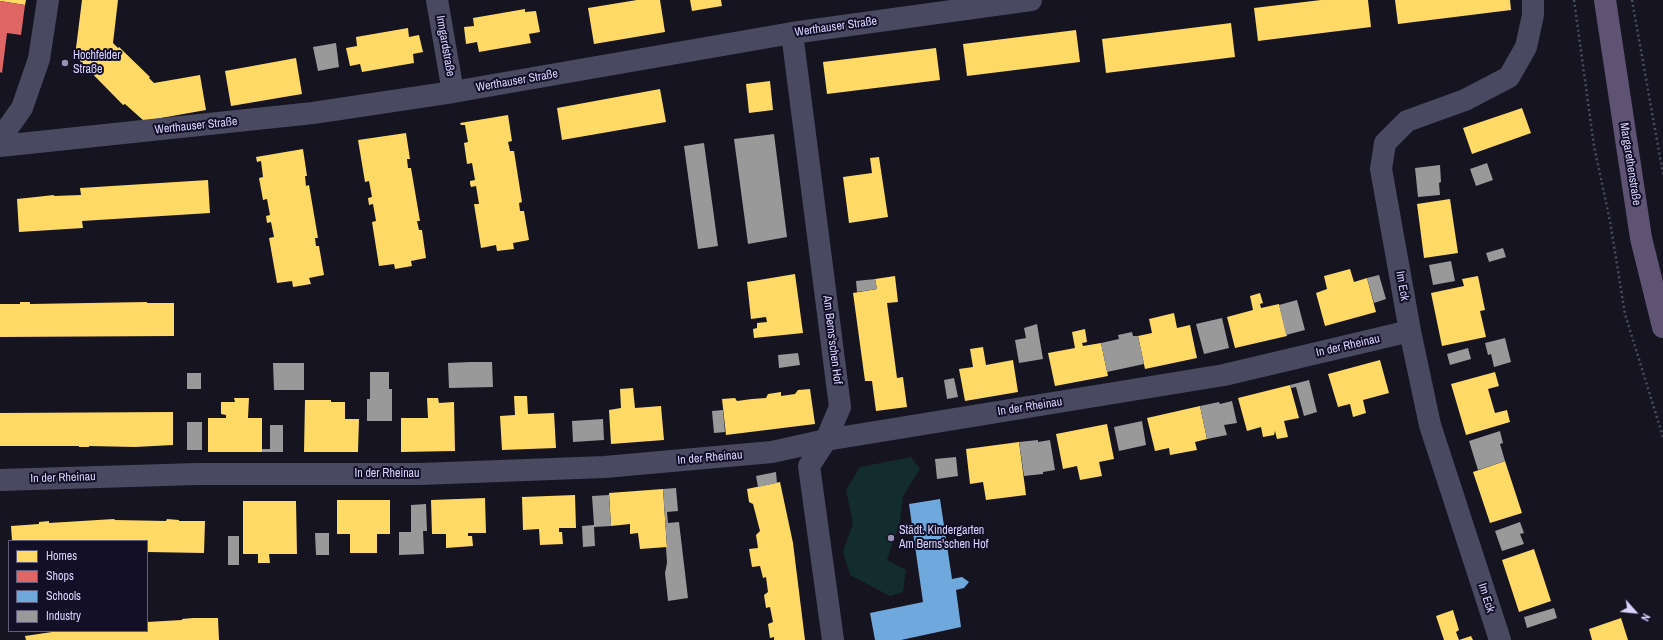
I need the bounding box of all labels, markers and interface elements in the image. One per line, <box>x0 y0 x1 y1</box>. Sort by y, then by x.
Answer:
street label: Irmgardstraße <box>433 14 457 78</box>
street label: Werthauser Straße <box>794 14 878 40</box>
place label: Hochfelder Straße <box>73 49 121 77</box>
marker: Hochfelder Straße <box>60 58 70 68</box>
street label: Werthauser Straße <box>475 67 559 95</box>
street label: Werthauser Straße <box>154 115 238 137</box>
street label: Margarethenstraße <box>1616 122 1644 206</box>
street label: Im Eck <box>1392 270 1412 302</box>
street label: Am Berns'schen Hof <box>819 295 845 385</box>
street label: In der Rheinau <box>1315 332 1381 360</box>
street label: In der Rheinau <box>997 395 1063 419</box>
street label: In der Rheinau <box>677 448 743 468</box>
street label: In der Rheinau <box>354 467 420 481</box>
street label: In der Rheinau <box>30 470 96 486</box>
place label: Städt. Kindergarten Am Berns'schen Hof <box>899 524 988 552</box>
marker: Städt. Kindergarten Am Berns'schen Hof <box>886 533 896 543</box>
legend <box>8 540 148 632</box>
text: Homes <box>46 548 77 564</box>
text: Shops <box>46 568 74 584</box>
street label: Im Eck <box>1475 581 1497 615</box>
text: Schools <box>46 588 81 604</box>
north arrow <box>1615 592 1655 632</box>
text: Industry <box>46 608 81 624</box>
text: N <box>1638 611 1653 624</box>

